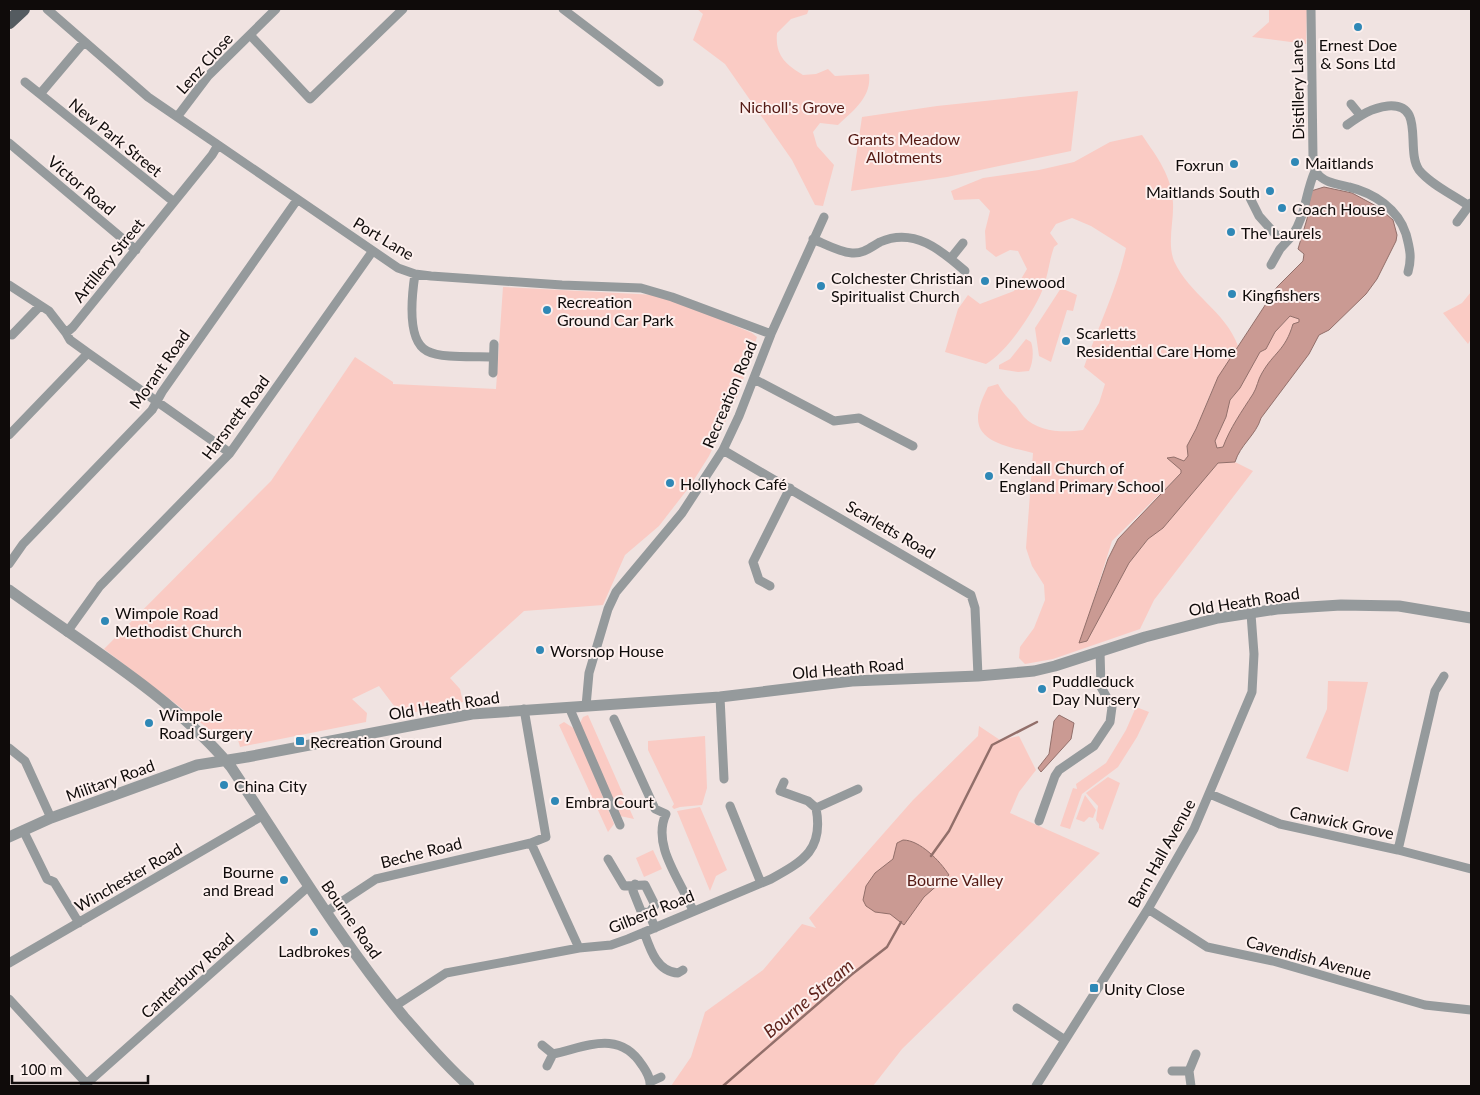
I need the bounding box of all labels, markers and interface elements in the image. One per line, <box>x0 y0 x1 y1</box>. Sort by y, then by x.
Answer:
marker: Ernest Doe & Sons Ltd <box>1352 21 1364 33</box>
street label: Lenz Close <box>172 29 236 97</box>
place label: Ernest Doe & Sons Ltd <box>1319 35 1397 72</box>
street label: Distillery Lane <box>1287 40 1307 140</box>
street label: New Park Street <box>66 94 167 180</box>
park label: Nicholl's Grove <box>739 97 845 116</box>
park label: Grants Meadow Allotments <box>848 129 961 166</box>
street label: Victor Road <box>44 151 120 219</box>
place label: Maitlands <box>1305 153 1374 172</box>
place label: Foxrun <box>1175 155 1224 174</box>
marker: Maitlands <box>1289 156 1301 168</box>
marker: Foxrun <box>1228 158 1240 170</box>
place label: Maitlands South <box>1146 182 1260 201</box>
marker: Maitlands South <box>1264 185 1276 197</box>
place label: Coach House <box>1292 199 1386 218</box>
marker: Coach House <box>1276 202 1288 214</box>
street label: Port Lane <box>350 212 418 264</box>
street label: Artillery Street <box>68 214 148 306</box>
place label: The Laurels <box>1241 223 1322 242</box>
marker: The Laurels <box>1225 226 1237 238</box>
place label: Colchester Christian Spiritualist Church <box>831 268 973 305</box>
place label: Pinewood <box>995 272 1065 291</box>
marker: Pinewood <box>979 275 991 287</box>
marker: Colchester Christian Spiritualist Church <box>815 280 827 292</box>
place label: Kingfishers <box>1242 285 1320 304</box>
marker: Kingfishers <box>1226 288 1238 300</box>
place label: Recreation Ground Car Park <box>557 292 674 329</box>
marker: Recreation Ground Car Park <box>541 304 553 316</box>
place label: Scarletts Residential Care Home <box>1076 323 1236 360</box>
street label: Morant Road <box>125 326 193 412</box>
marker: Scarletts Residential Care Home <box>1060 335 1072 347</box>
street label: Recreation Road <box>698 337 760 451</box>
street label: Harsnett Road <box>197 371 273 463</box>
place label: Kendall Church of England Primary School <box>999 458 1164 495</box>
marker: Kendall Church of England Primary School <box>983 470 995 482</box>
place label: Hollyhock Café <box>680 474 787 493</box>
marker: Hollyhock Café <box>664 477 676 489</box>
street label: Scarletts Road <box>843 496 939 562</box>
street label: Old Heath Road <box>1187 583 1301 619</box>
place label: Wimpole Road Methodist Church <box>115 603 242 640</box>
marker: Wimpole Road Methodist Church <box>99 615 111 627</box>
place label: Worsnop House <box>550 641 664 660</box>
marker: Worsnop House <box>534 644 546 656</box>
street label: Old Heath Road <box>791 654 905 682</box>
place label: Puddleduck Day Nursery <box>1052 671 1141 708</box>
marker: Puddleduck Day Nursery <box>1036 683 1048 695</box>
street label: Old Heath Road <box>387 687 501 723</box>
place label: Wimpole Road Surgery <box>159 705 253 742</box>
marker: Wimpole Road Surgery <box>143 717 155 729</box>
place label: Recreation Ground <box>310 732 442 751</box>
marker: Recreation Ground <box>294 735 306 747</box>
street label: Military Road <box>63 755 157 805</box>
place label: China City <box>234 776 308 795</box>
marker: China City <box>218 779 230 791</box>
place label: Embra Court <box>565 792 654 811</box>
marker: Embra Court <box>549 795 561 807</box>
street label: Barn Hall Avenue <box>1123 795 1199 911</box>
street label: Canwick Grove <box>1288 802 1396 842</box>
street label: Beche Road <box>378 833 464 871</box>
street label: Winchester Road <box>71 839 185 915</box>
place label: Bourne and Bread <box>203 862 274 899</box>
park label: Bourne Valley <box>907 870 1004 889</box>
marker: Bourne and Bread <box>278 874 290 886</box>
street label: Bourne Road <box>318 876 386 962</box>
street label: Gilberd Road <box>605 885 697 937</box>
marker: Ladbrokes <box>308 926 320 938</box>
street label: Canterbury Road <box>137 928 237 1022</box>
street label: Cavendish Avenue <box>1244 931 1374 983</box>
place label: Ladbrokes <box>278 941 350 960</box>
water label: Bourne Stream <box>758 954 858 1042</box>
place label: Unity Close <box>1104 979 1185 998</box>
marker: Unity Close <box>1088 982 1100 994</box>
scale bar <box>12 1052 149 1084</box>
text: 100 m <box>20 1060 62 1078</box>

